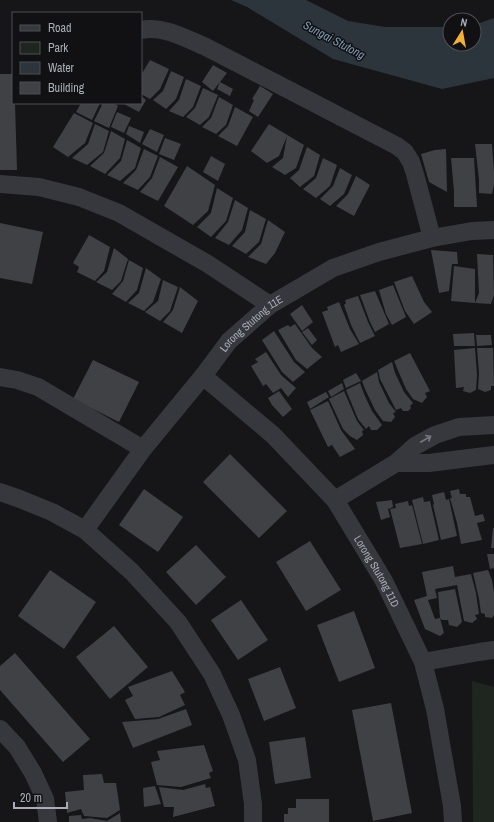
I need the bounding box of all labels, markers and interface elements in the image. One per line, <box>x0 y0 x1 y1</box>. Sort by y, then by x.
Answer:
legend <box>12 12 142 104</box>
north arrow <box>442 12 482 52</box>
text: N <box>459 15 468 30</box>
water label: Sungai Stutong <box>300 17 368 63</box>
text: Road <box>48 20 72 36</box>
text: Park <box>48 40 68 56</box>
text: Water <box>48 60 75 76</box>
text: Building <box>48 80 85 96</box>
street label: Lorong Stutong 11E <box>216 292 285 355</box>
one-way arrow <box>420 435 432 443</box>
street label: Lorong Stutong 11D <box>351 533 402 609</box>
scale bar <box>14 784 67 810</box>
text: 20 m <box>20 790 42 806</box>

